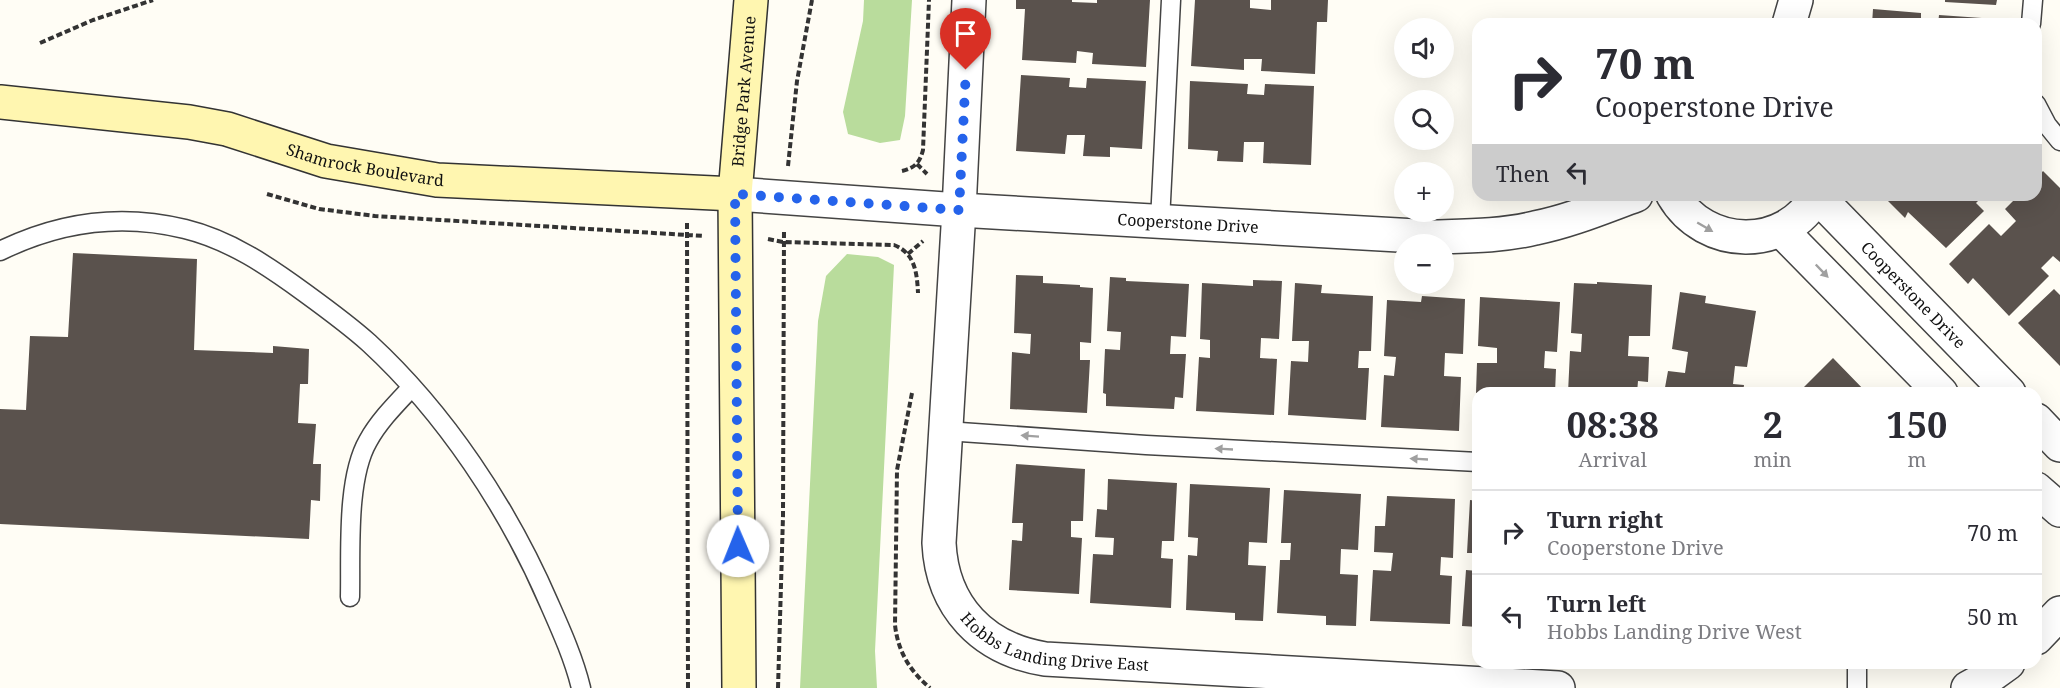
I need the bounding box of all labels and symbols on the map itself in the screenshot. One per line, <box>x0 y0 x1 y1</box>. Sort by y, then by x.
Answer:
pin <box>940 8 991 70</box>
street label: Bridge Park Avenue <box>726 15 761 168</box>
street label: Shamrock Boulevard <box>284 138 444 191</box>
street label: Cooperstone Drive <box>1117 208 1259 238</box>
one-way arrow <box>1697 222 1714 232</box>
street label: Cooperstone Drive <box>1856 236 1971 353</box>
one-way arrow <box>1815 264 1829 279</box>
one-way arrow <box>1020 432 1039 441</box>
one-way arrow <box>1215 444 1234 453</box>
one-way arrow <box>1410 455 1429 464</box>
position arrow <box>706 514 770 578</box>
street label: Hobbs Landing Drive East <box>956 607 1150 676</box>

